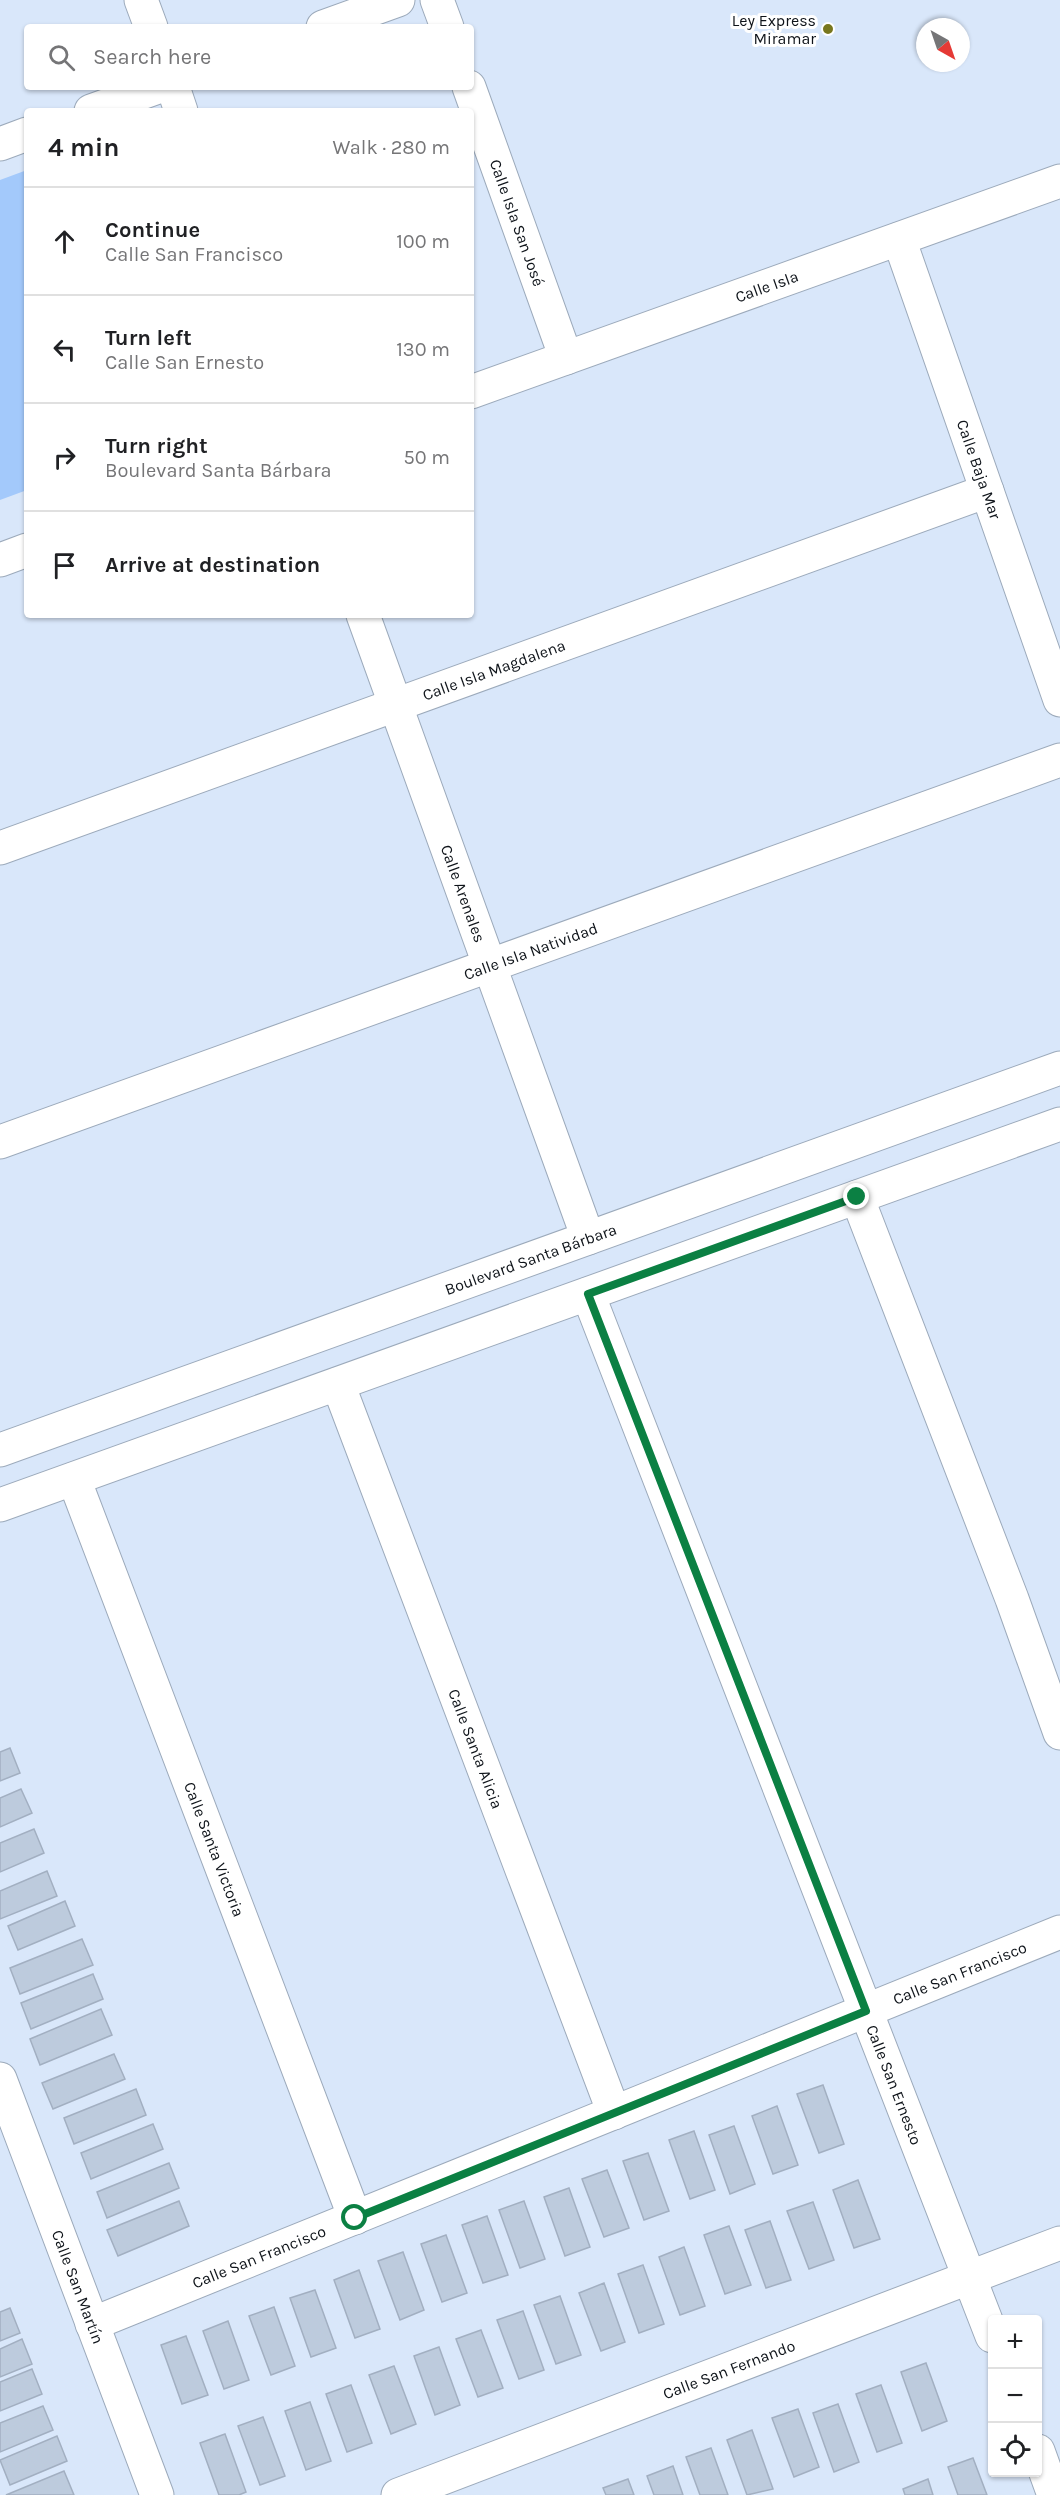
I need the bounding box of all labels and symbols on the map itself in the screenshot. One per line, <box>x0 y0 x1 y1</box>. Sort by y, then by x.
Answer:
place label: Ley Express Miramar <box>732 11 816 48</box>
north arrow <box>916 18 970 72</box>
marker: Ley Express Miramar <box>821 22 835 36</box>
street label: Calle Isla San José <box>486 157 548 289</box>
street label: Calle Isla <box>733 267 801 307</box>
street label: Calle Baja Mar <box>953 417 1005 522</box>
street label: Calle Isla Magdalena <box>420 635 568 704</box>
street label: Calle Arenales <box>437 842 489 945</box>
street label: Calle Isla Natividad <box>461 918 600 984</box>
route end <box>843 1183 869 1209</box>
street label: Boulevard Santa Bárbara <box>442 1220 619 1299</box>
street label: Calle Santa Alicia <box>444 1686 507 1812</box>
street label: Calle Santa Victoria <box>180 1779 249 1919</box>
street label: Calle San Francisco <box>890 1938 1029 2009</box>
street label: Calle San Ernesto <box>862 2022 926 2148</box>
route start <box>341 2204 367 2230</box>
street label: Calle San Francisco <box>189 2221 329 2292</box>
street label: Calle San Martín <box>48 2227 108 2346</box>
street label: Calle San Fernando <box>660 2336 798 2403</box>

